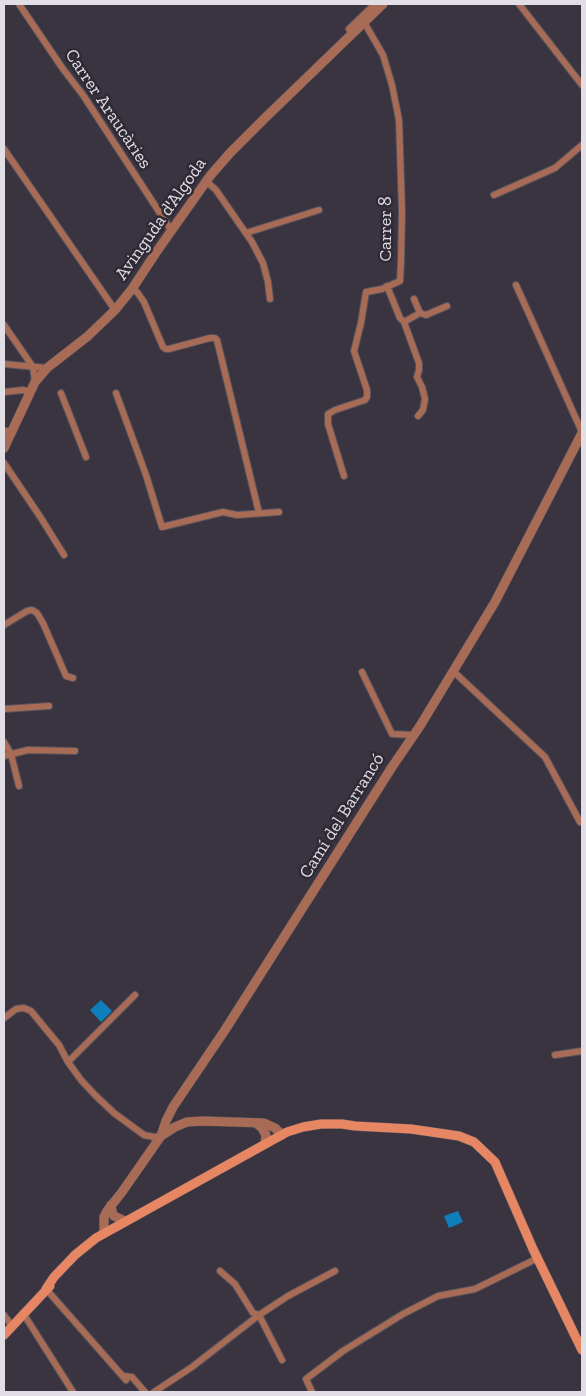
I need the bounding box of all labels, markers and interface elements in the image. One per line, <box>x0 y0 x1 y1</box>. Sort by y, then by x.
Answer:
street label: Carrer Araucàries <box>60 45 156 173</box>
street label: Avinguda d'Algoda <box>111 154 211 284</box>
street label: Carrer 8 <box>375 196 397 262</box>
street label: Camí del Barrancó <box>295 749 389 883</box>

